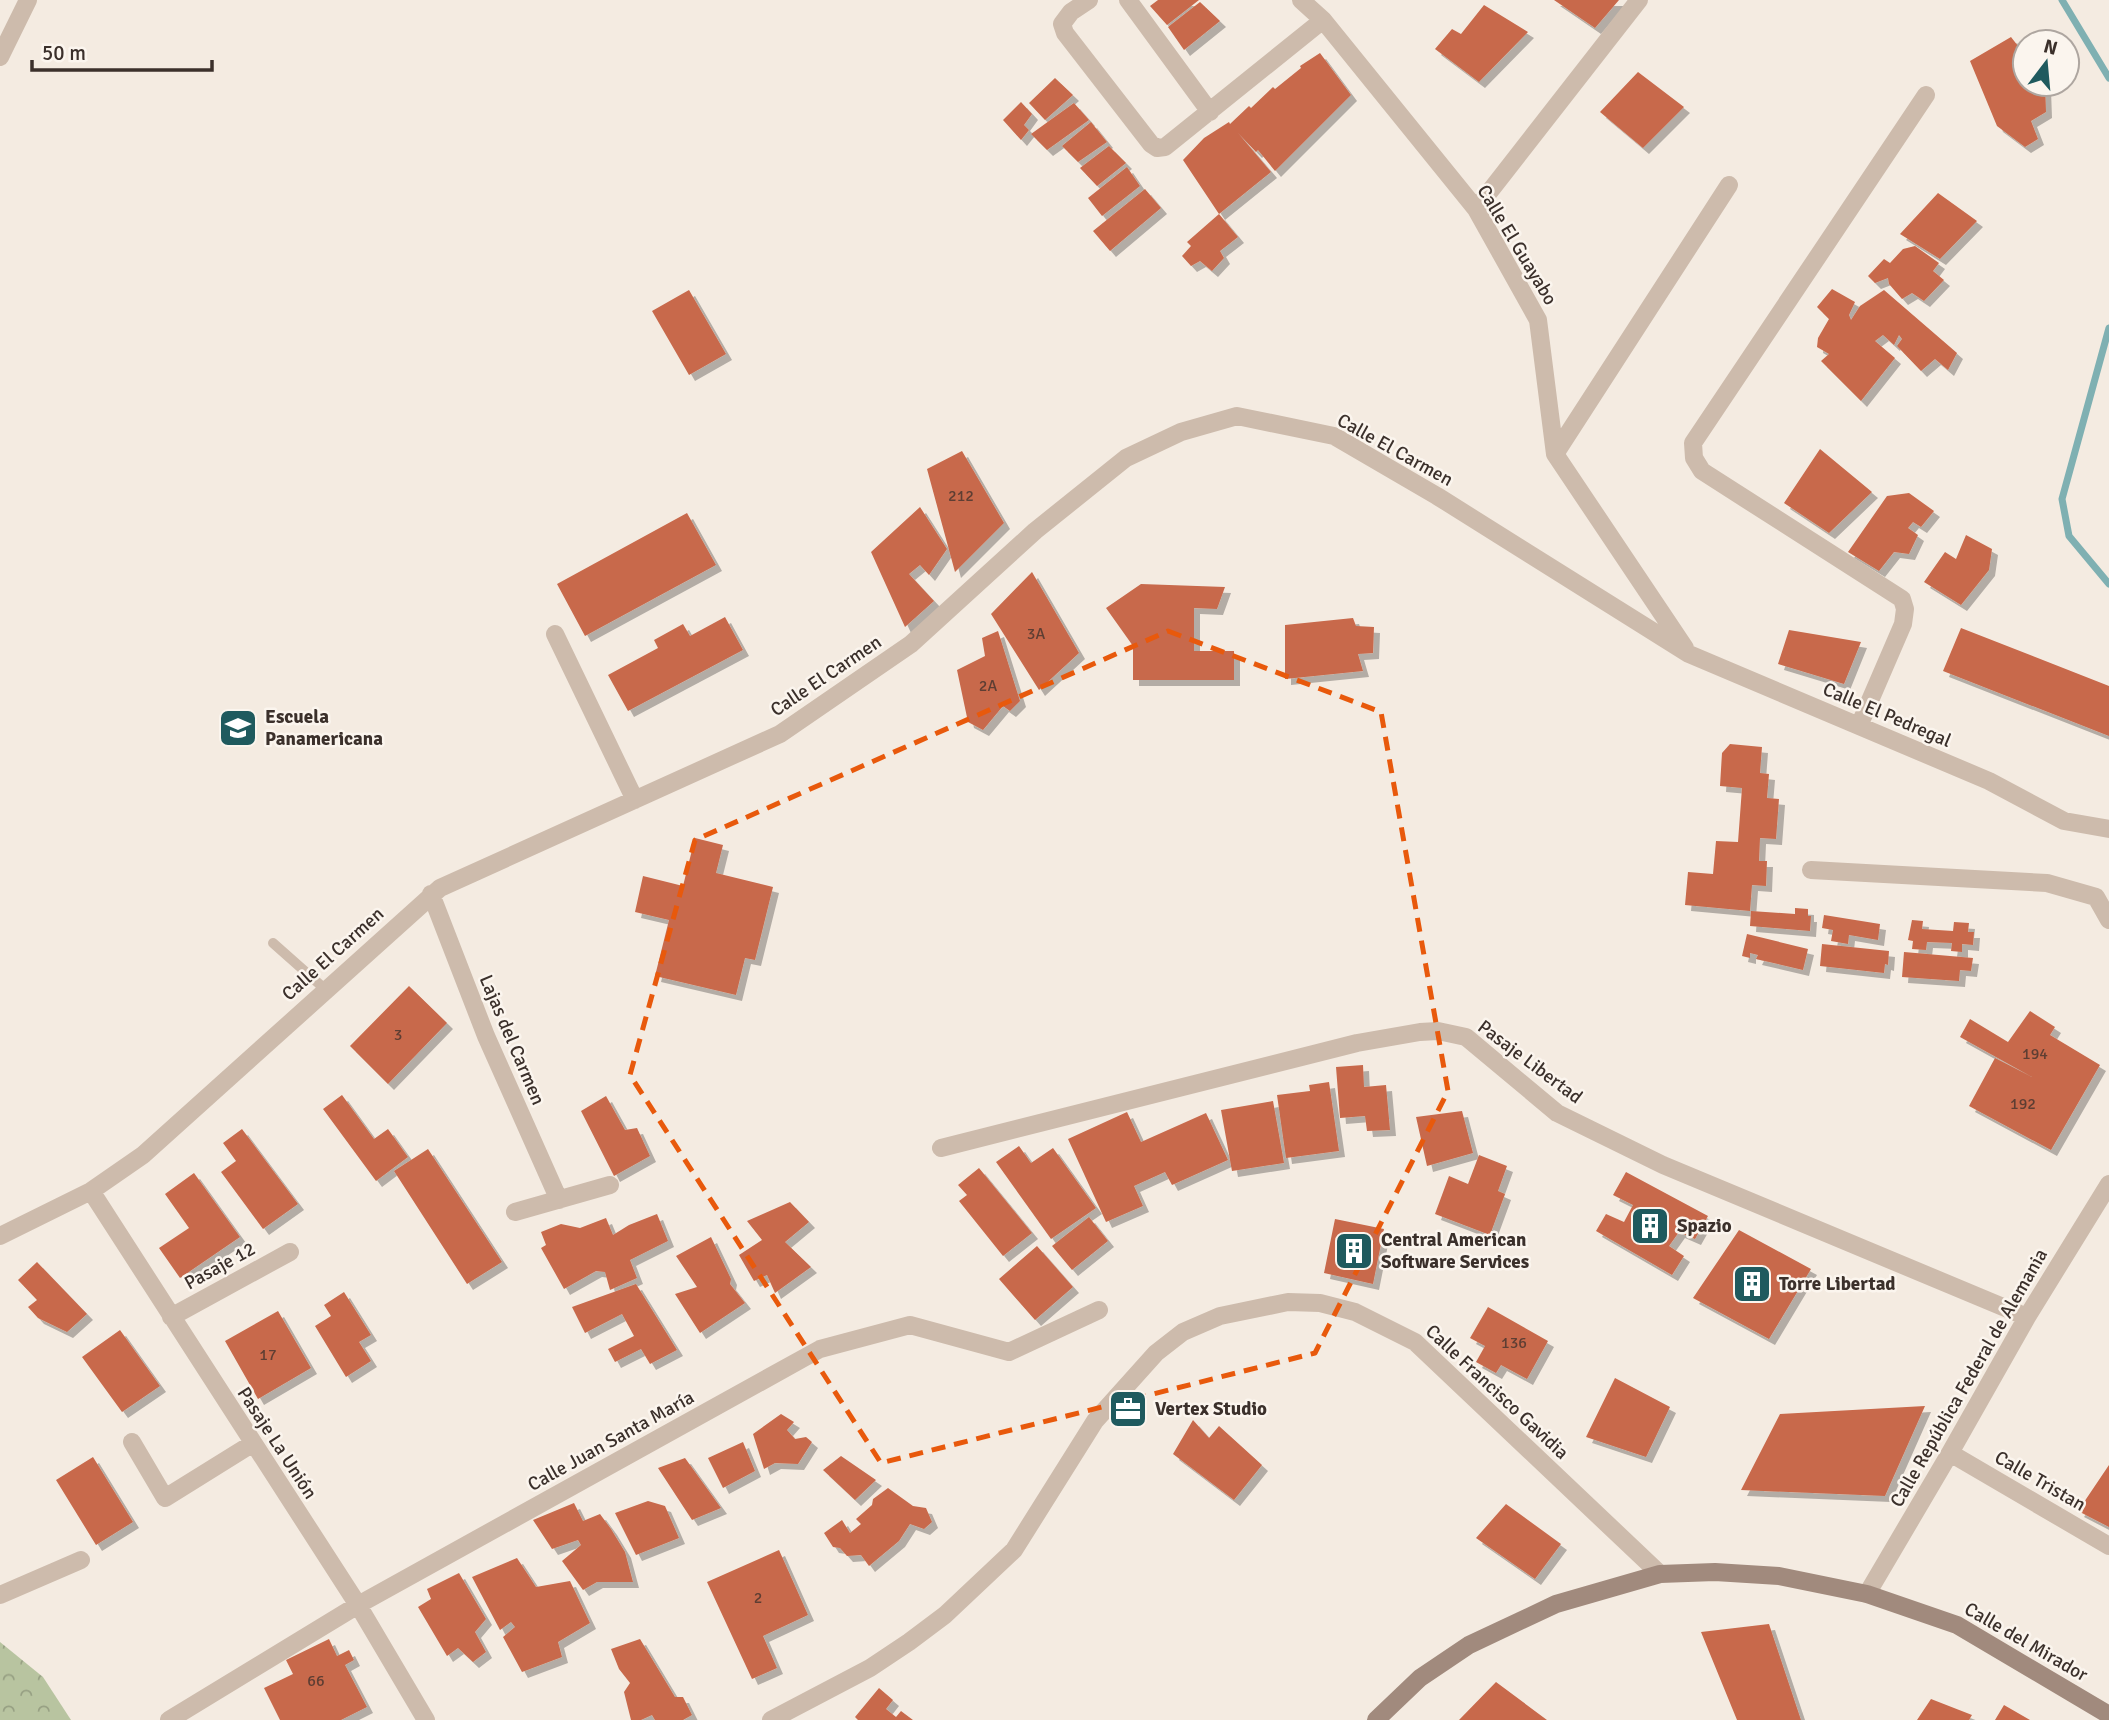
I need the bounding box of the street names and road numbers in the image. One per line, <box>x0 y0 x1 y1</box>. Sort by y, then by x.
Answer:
street label: Calle El Guayabo <box>1472 180 1562 310</box>
street label: Calle El Carmen <box>1333 408 1457 492</box>
street label: Calle El Carmen <box>766 630 886 722</box>
street label: Calle El Pedregal <box>1819 677 1955 753</box>
street label: Calle El Carmen <box>277 902 389 1006</box>
street label: Lajas del Carmen <box>474 971 550 1109</box>
street label: Pasaje Libertad <box>1473 1015 1587 1109</box>
street label: Pasaje 12 <box>180 1237 260 1295</box>
street label: Calle República Federal de Alemania <box>1885 1244 2053 1512</box>
street label: Calle Francisco Gavidia <box>1420 1319 1574 1465</box>
street label: Pasaje La Unión <box>232 1382 322 1504</box>
street label: Calle Juan Santa María <box>524 1385 698 1497</box>
street label: Calle Tristan <box>1990 1445 2090 1517</box>
street label: Calle del Mirador <box>1960 1597 2092 1687</box>

